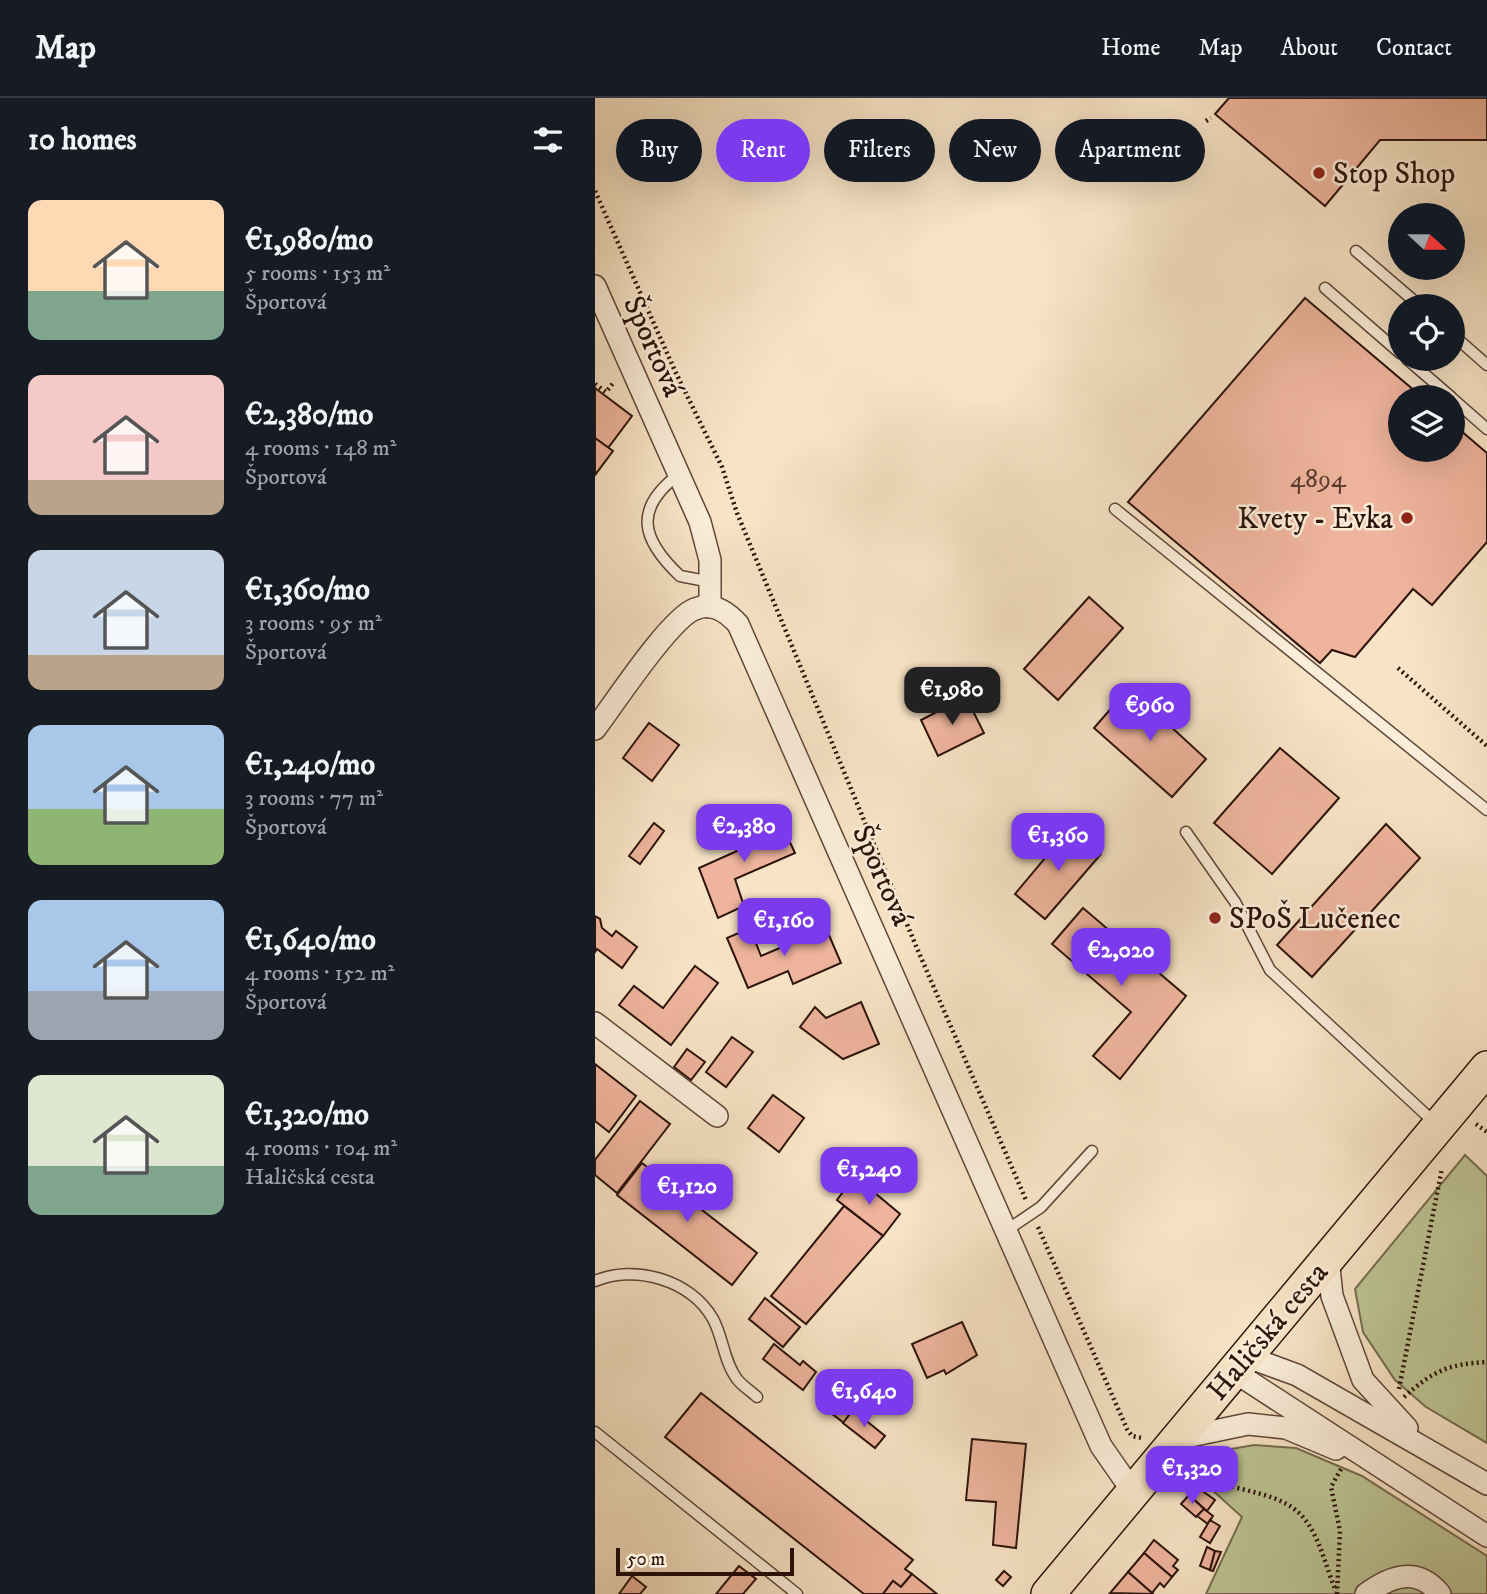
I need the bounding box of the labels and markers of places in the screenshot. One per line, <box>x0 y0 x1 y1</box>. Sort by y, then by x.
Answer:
place label: Stop Shop <box>1333 156 1455 193</box>
marker: Stop Shop <box>1311 165 1327 181</box>
place label: Kvety - Evka <box>1237 501 1393 538</box>
marker: Kvety - Evka <box>1399 510 1415 526</box>
pin: €1,980 <box>895 668 1009 727</box>
pin: €960 <box>1109 684 1191 743</box>
pin: €2,380 <box>687 804 801 864</box>
pin: €1,360 <box>1001 814 1115 873</box>
pin: €1,160 <box>727 898 841 958</box>
place label: SPoŠ Lučenec <box>1229 899 1401 938</box>
marker: SPoŠ Lučenec <box>1207 910 1223 926</box>
pin: €2,020 <box>1064 928 1178 988</box>
pin: €1,240 <box>812 1148 926 1207</box>
pin: €1,120 <box>630 1164 744 1224</box>
pin: €1,640 <box>807 1370 921 1429</box>
pin: €1,320 <box>1135 1446 1249 1506</box>

